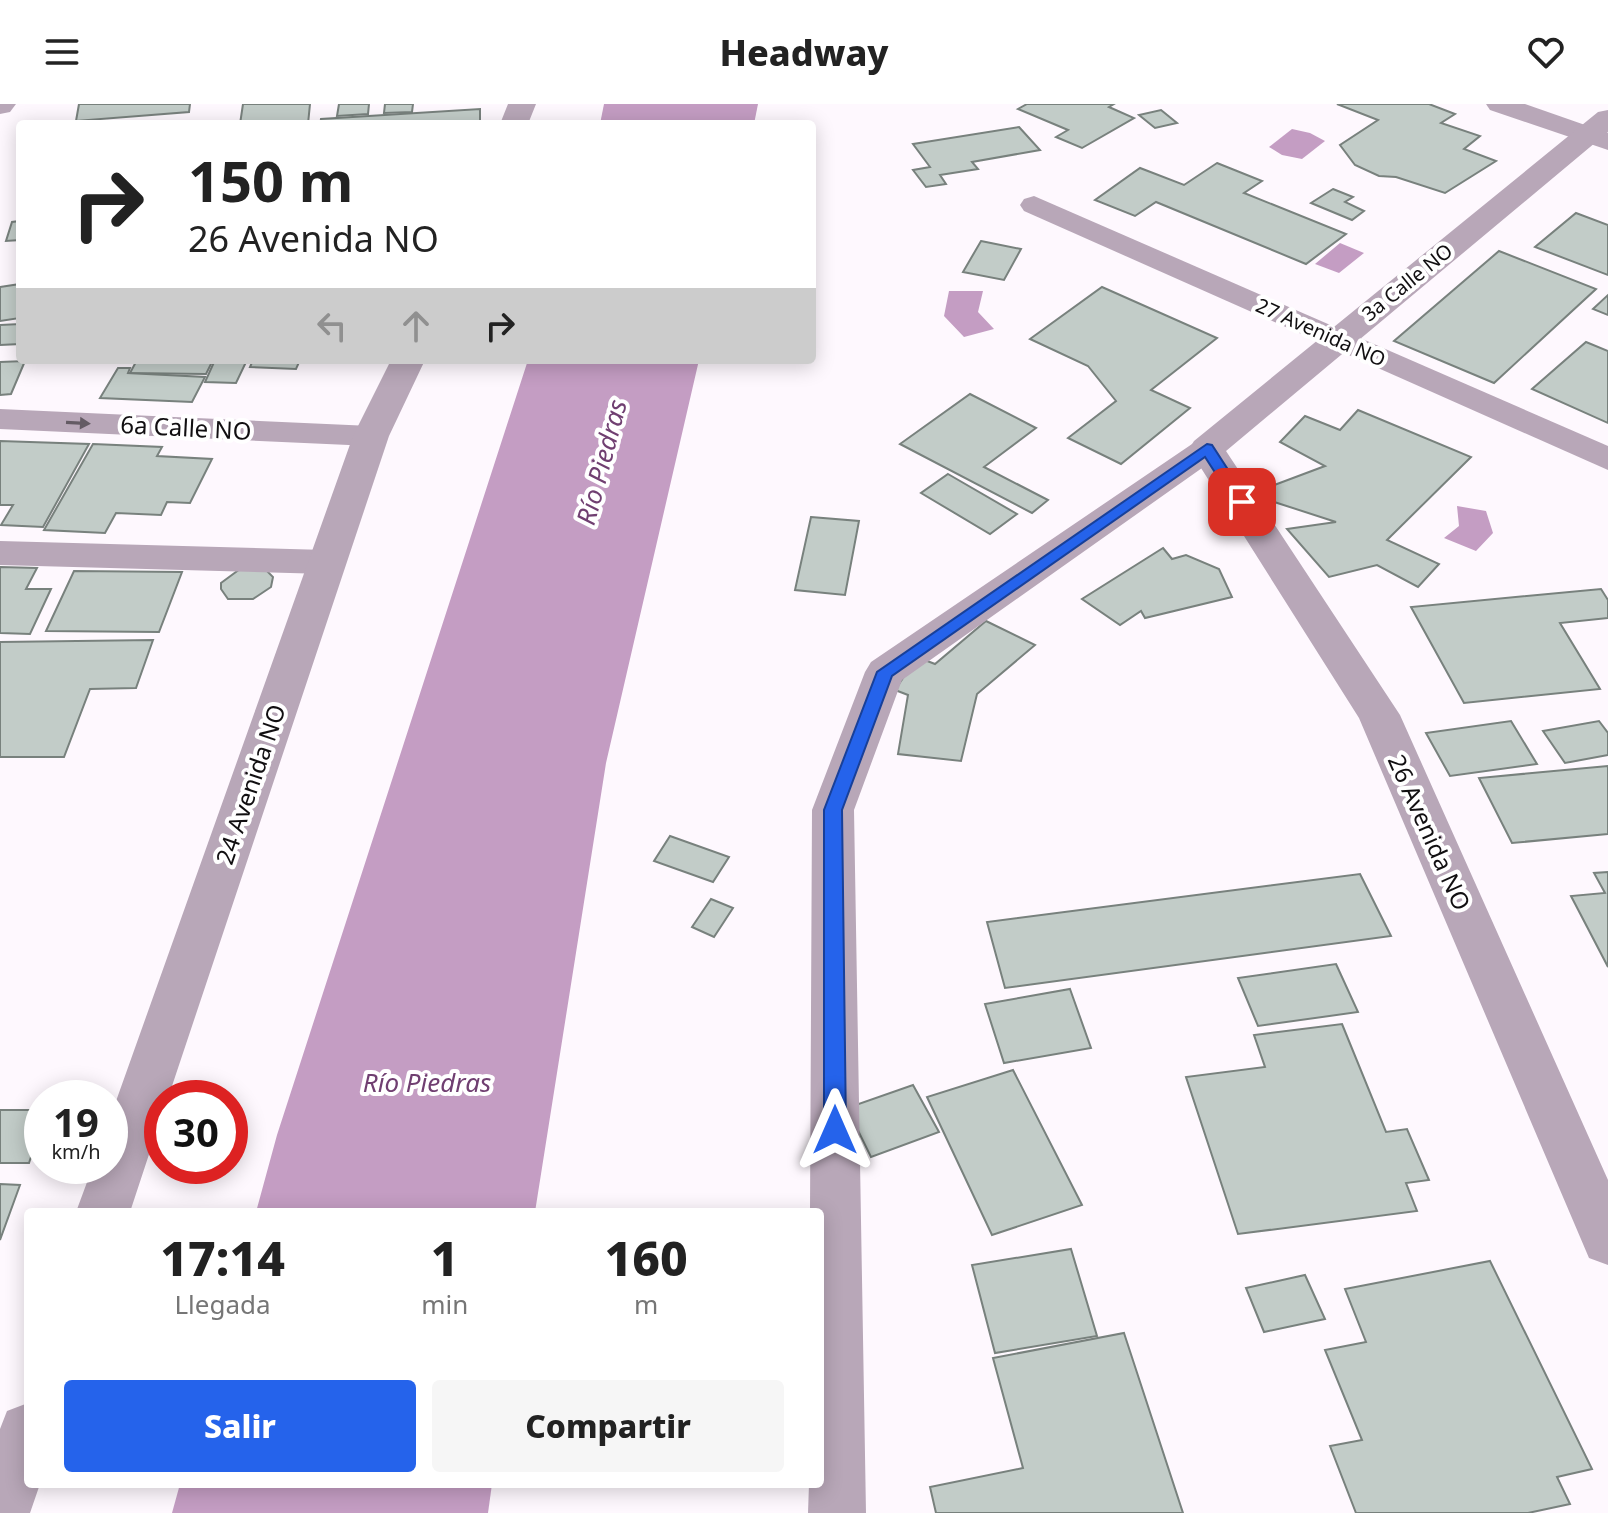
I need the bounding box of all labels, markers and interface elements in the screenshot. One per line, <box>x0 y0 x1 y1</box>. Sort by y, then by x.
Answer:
text: Headway <box>719 28 889 77</box>
icon: menu <box>40 30 84 74</box>
icon: heart <box>1524 30 1568 74</box>
text: 150 m <box>188 142 353 218</box>
icon: right <box>56 152 160 256</box>
text: 26 Avenida NO <box>188 214 439 263</box>
street label: 3a Calle NO <box>1356 237 1458 327</box>
street label: 27 Avenida NO <box>1252 291 1390 373</box>
icon: left <box>310 304 354 348</box>
icon: ahead <box>394 304 438 348</box>
icon: right <box>478 304 522 348</box>
water label: Río Piedras <box>567 395 635 529</box>
street label: 6a Calle NO <box>120 407 252 447</box>
one-way arrow <box>66 416 91 429</box>
pin <box>1208 468 1276 536</box>
icon: arrive <box>1220 480 1264 524</box>
street label: 24 Avenida NO <box>207 700 293 868</box>
street label: 26 Avenida NO <box>1381 749 1479 915</box>
water label: Río Piedras <box>363 1064 491 1100</box>
speed limit sign: 30 <box>144 1080 248 1184</box>
position arrow <box>793 1088 877 1172</box>
text: 19 <box>53 1094 99 1149</box>
text: km/h <box>51 1138 101 1165</box>
text: 17:14 <box>160 1225 285 1290</box>
text: 1 <box>431 1225 459 1290</box>
text: 160 <box>605 1225 688 1290</box>
text: Llegada <box>175 1286 271 1322</box>
text: min <box>421 1286 468 1322</box>
text: m <box>634 1286 658 1322</box>
button: Salir <box>64 1380 416 1472</box>
button: Compartir <box>432 1380 784 1472</box>

